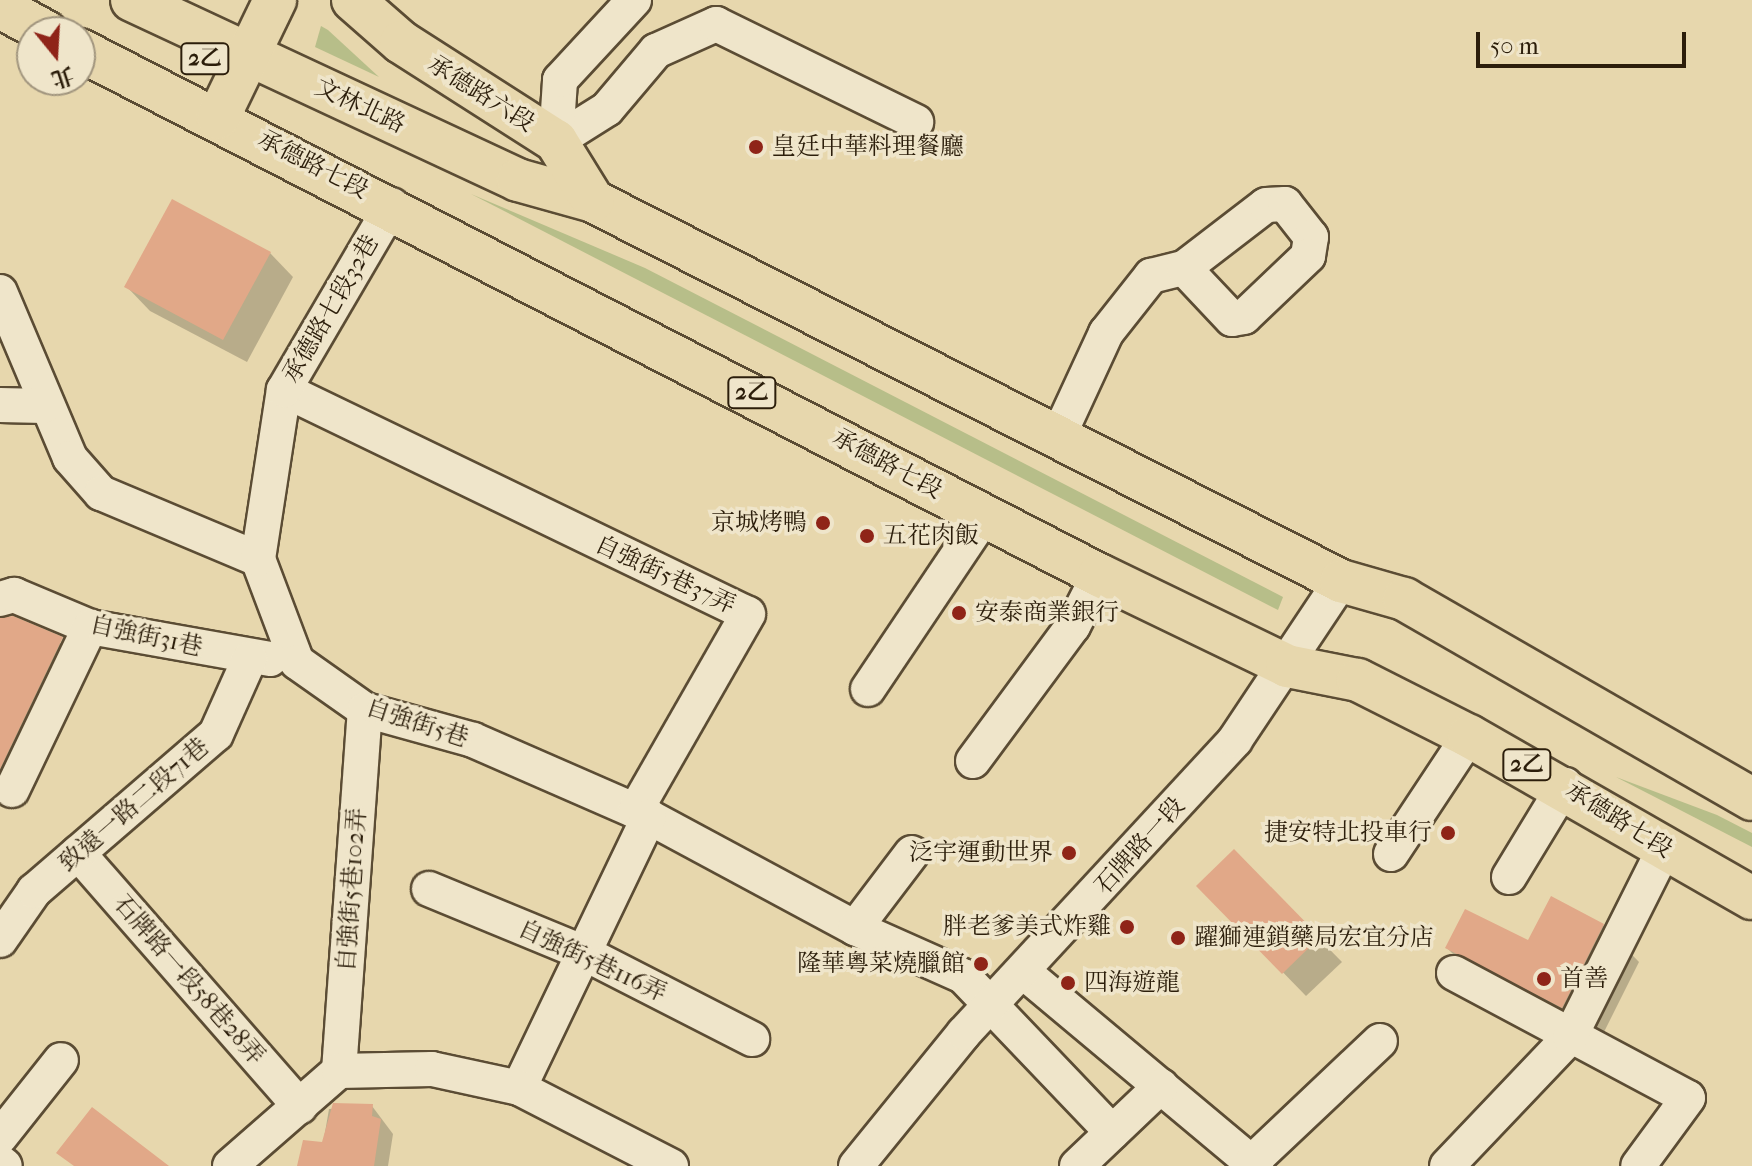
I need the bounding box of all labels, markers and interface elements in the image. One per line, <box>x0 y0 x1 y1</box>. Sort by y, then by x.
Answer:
north arrow <box>16 16 96 96</box>
scale bar <box>1480 16 1690 66</box>
text: 50 m <box>1490 32 1539 60</box>
road number: 2乙 <box>179 41 231 77</box>
street label: 承德路六段 <box>422 50 540 138</box>
text: 北 <box>48 61 77 93</box>
street label: 文林北路 <box>310 73 410 139</box>
street label: 承德路七段 <box>253 125 373 205</box>
place label: 皇廷中華料理餐廳 <box>772 133 964 161</box>
marker: 皇廷中華料理餐廳 <box>747 138 765 156</box>
street label: 承德路七段32巷 <box>277 230 385 388</box>
road number: 2乙 <box>726 375 778 411</box>
street label: 承德路七段 <box>827 423 947 505</box>
place label: 京城烤鴨 <box>711 509 807 537</box>
marker: 京城烤鴨 <box>814 514 832 532</box>
place label: 五花肉飯 <box>883 522 979 550</box>
marker: 五花肉飯 <box>858 527 876 545</box>
street label: 自強街5巷37弄 <box>590 530 740 620</box>
place label: 安泰商業銀行 <box>975 599 1119 627</box>
marker: 安泰商業銀行 <box>950 604 968 622</box>
street label: 自強街31巷 <box>87 610 205 662</box>
street label: 自強街5巷 <box>362 693 472 753</box>
street label: 致遠一路二段71巷 <box>54 732 214 878</box>
road number: 2乙 <box>1501 747 1553 783</box>
street label: 承德路七段 <box>1560 776 1678 864</box>
street label: 石牌路一段 <box>1089 792 1191 900</box>
street label: 自強街5巷102弄 <box>332 807 372 973</box>
place label: 捷安特北投車行 <box>1264 819 1432 847</box>
marker: 捷安特北投車行 <box>1439 824 1457 842</box>
place label: 泛宇運動世界 <box>909 839 1053 867</box>
marker: 泛宇運動世界 <box>1060 844 1078 862</box>
street label: 石牌路一段58巷28弄 <box>108 889 270 1071</box>
place label: 胖老爹美式炸雞 <box>943 913 1111 941</box>
street label: 自強街5巷116弄 <box>513 914 671 1008</box>
marker: 胖老爹美式炸雞 <box>1118 918 1136 936</box>
place label: 躍獅連鎖藥局宏宜分店 <box>1194 924 1434 952</box>
marker: 躍獅連鎖藥局宏宜分店 <box>1169 929 1187 947</box>
place label: 隆華粵菜燒臘館 <box>797 950 965 978</box>
marker: 隆華粵菜燒臘館 <box>972 955 990 973</box>
place label: 首善 <box>1560 965 1608 993</box>
place label: 四海遊龍 <box>1084 969 1180 997</box>
marker: 首善 <box>1535 970 1553 988</box>
marker: 四海遊龍 <box>1059 974 1077 992</box>

